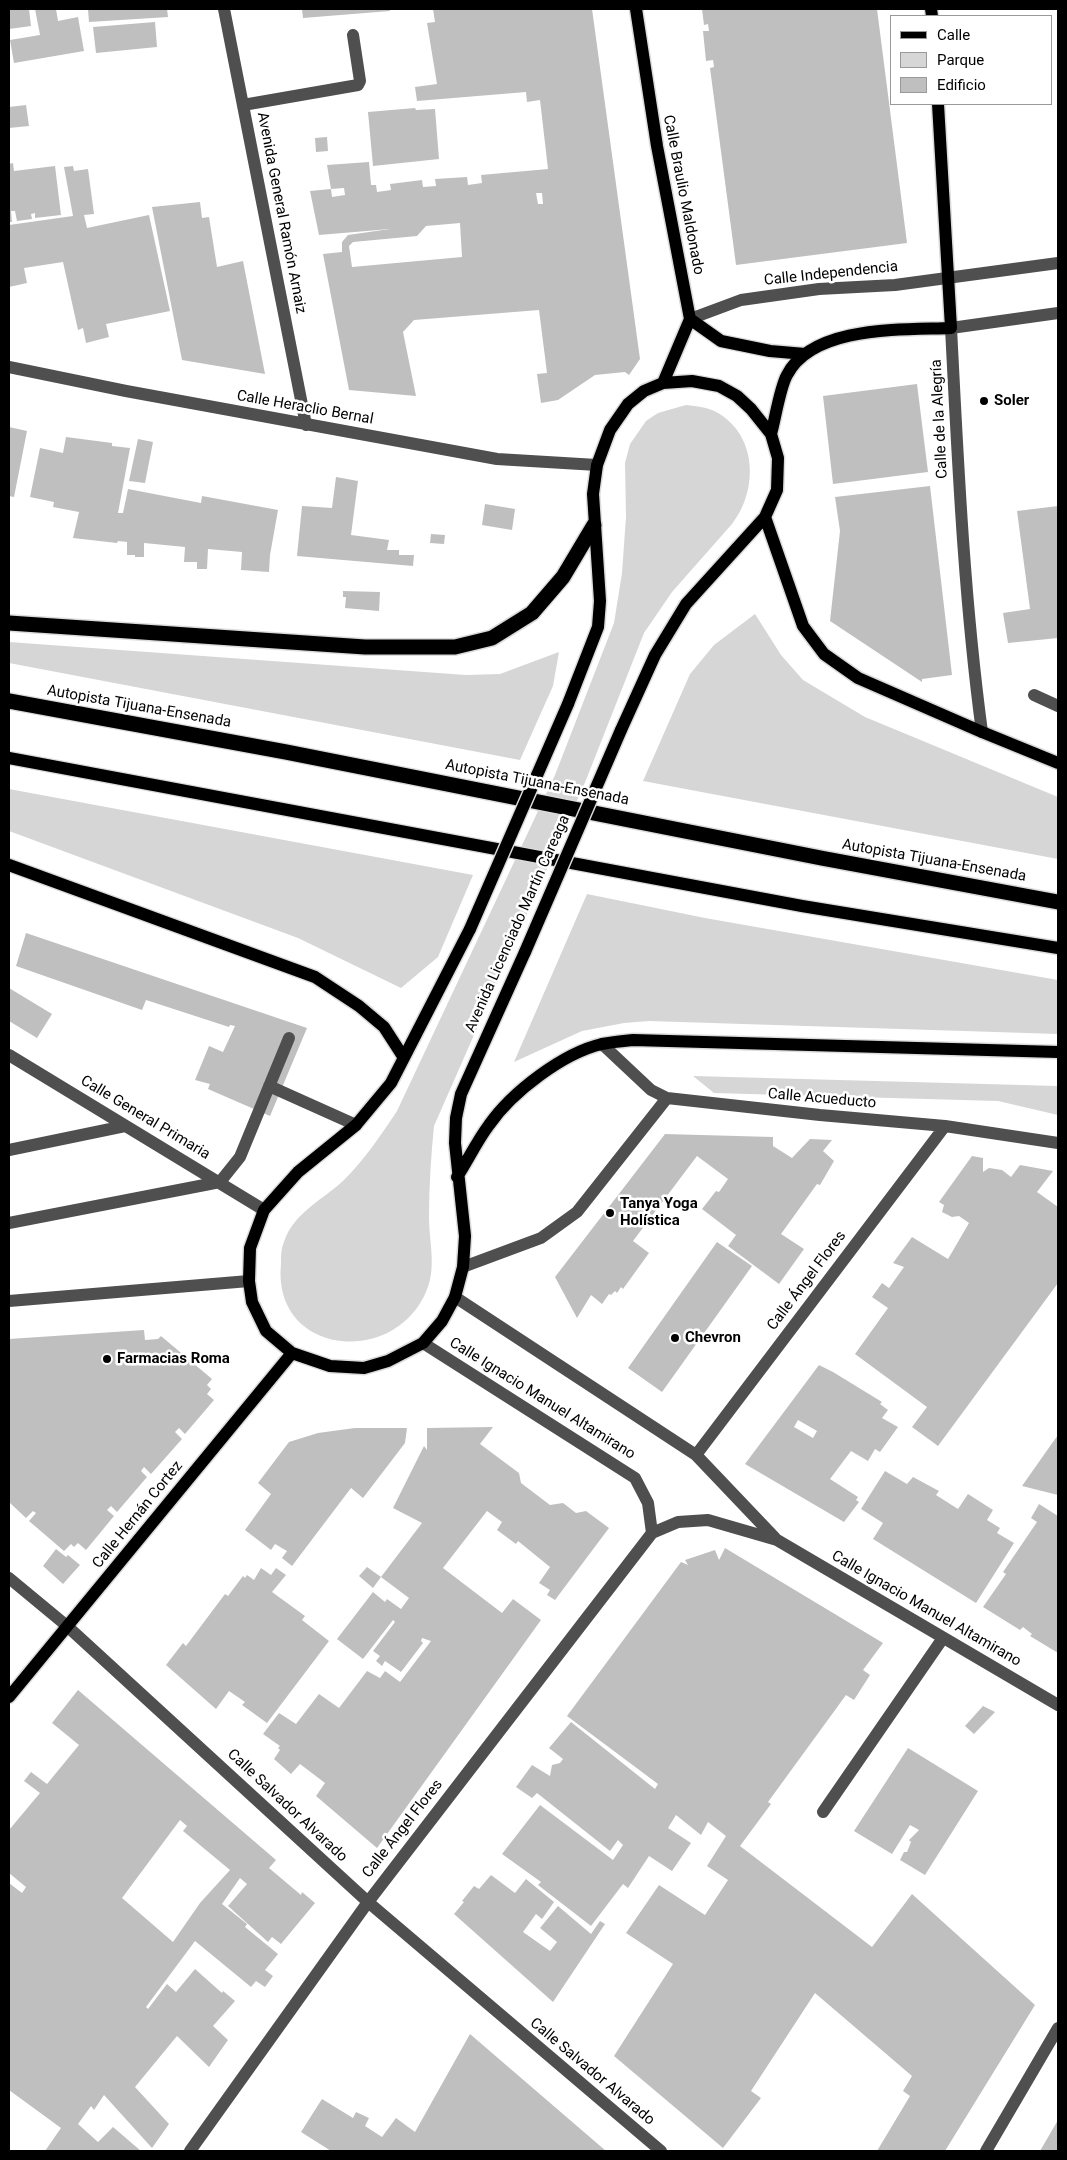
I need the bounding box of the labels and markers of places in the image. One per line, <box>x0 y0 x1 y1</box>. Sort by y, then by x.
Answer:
place label: Soler <box>994 392 1029 410</box>
marker: Soler <box>978 395 990 407</box>
place label: Tanya Yoga Holística <box>620 1195 698 1230</box>
marker: Tanya Yoga Holística <box>604 1207 616 1219</box>
place label: Chevron <box>685 1329 741 1347</box>
marker: Chevron <box>669 1332 681 1344</box>
place label: Farmacias Roma <box>117 1350 230 1368</box>
marker: Farmacias Roma <box>101 1353 113 1365</box>

